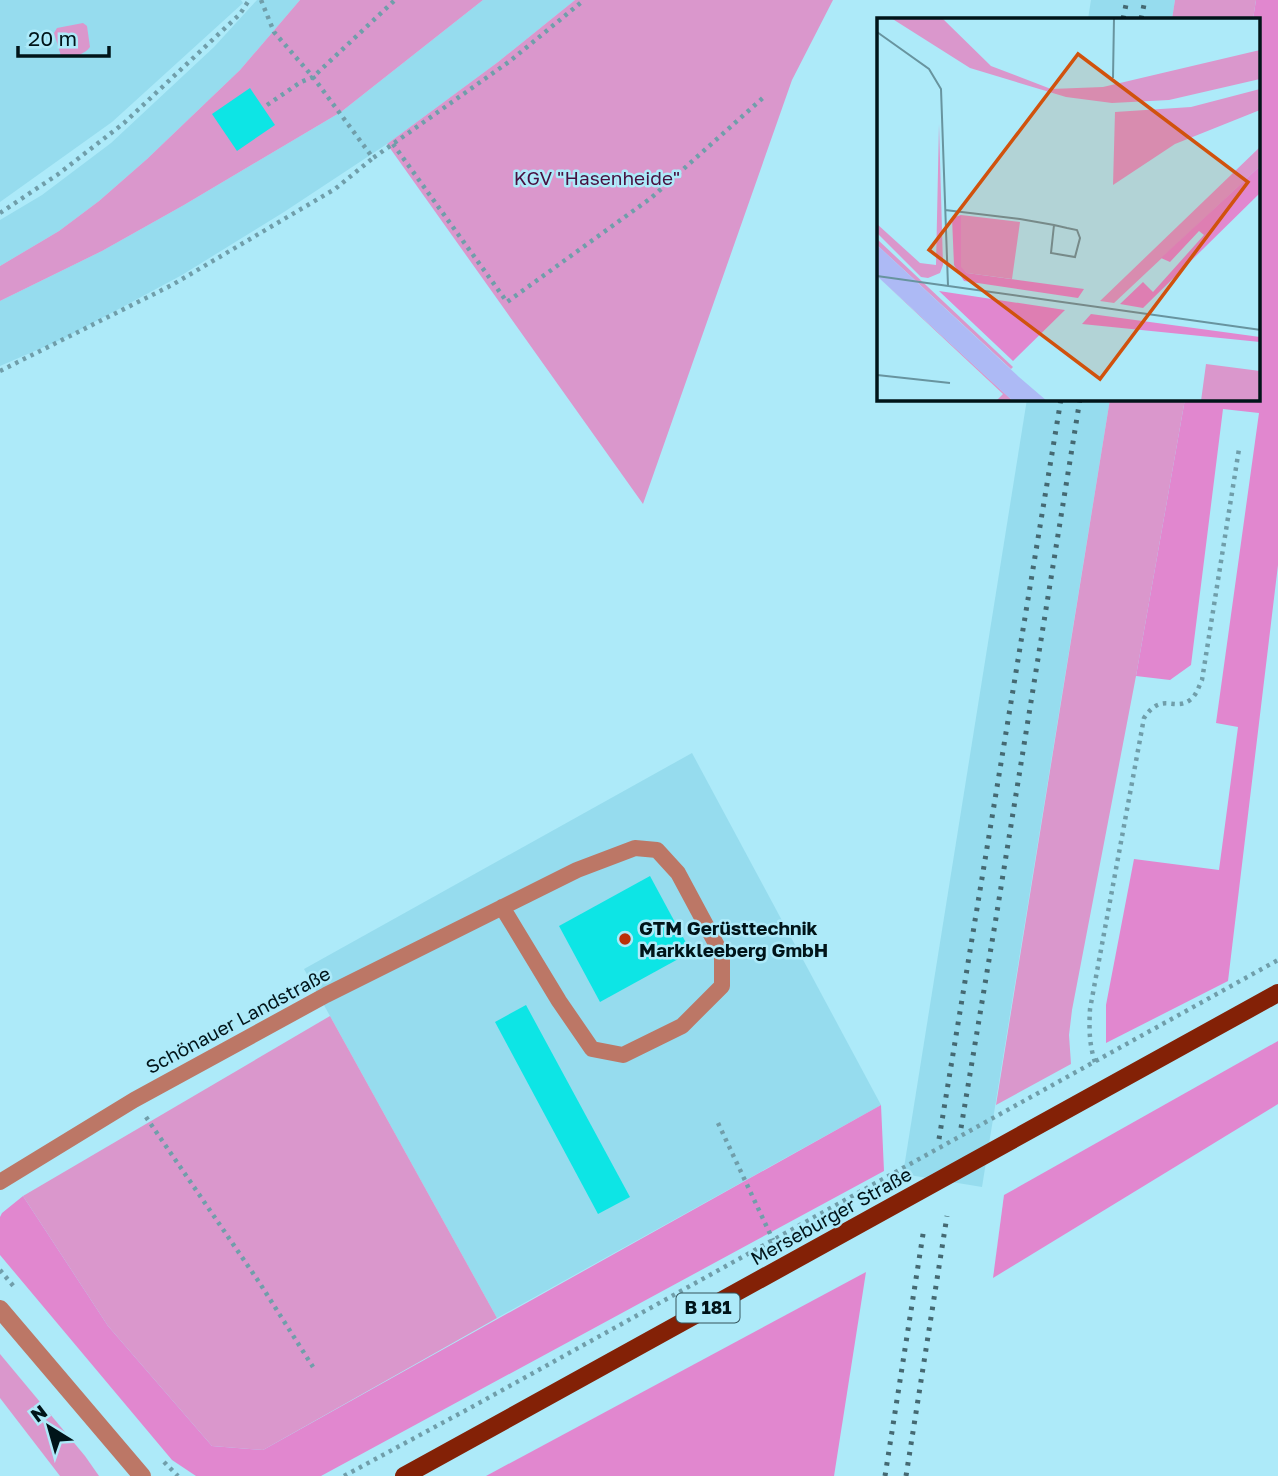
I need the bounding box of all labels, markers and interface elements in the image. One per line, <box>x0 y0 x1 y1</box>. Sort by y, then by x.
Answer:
scale bar <box>18 14 108 58</box>
inset map <box>877 18 1260 401</box>
text: 20 m <box>28 25 77 51</box>
park label: KGV "Hasenheide" <box>514 166 680 189</box>
place label: GTM Gerüsttechnik Markkleeberg GmbH <box>639 916 828 961</box>
marker: GTM Gerüsttechnik Markkleeberg GmbH <box>617 931 633 947</box>
street label: Schönauer Landstraße <box>142 961 334 1078</box>
street label: Merseburger Straße <box>746 1162 915 1269</box>
road number: B 181 <box>676 1294 740 1322</box>
north arrow <box>14 1392 84 1462</box>
text: N <box>26 1399 51 1427</box>

